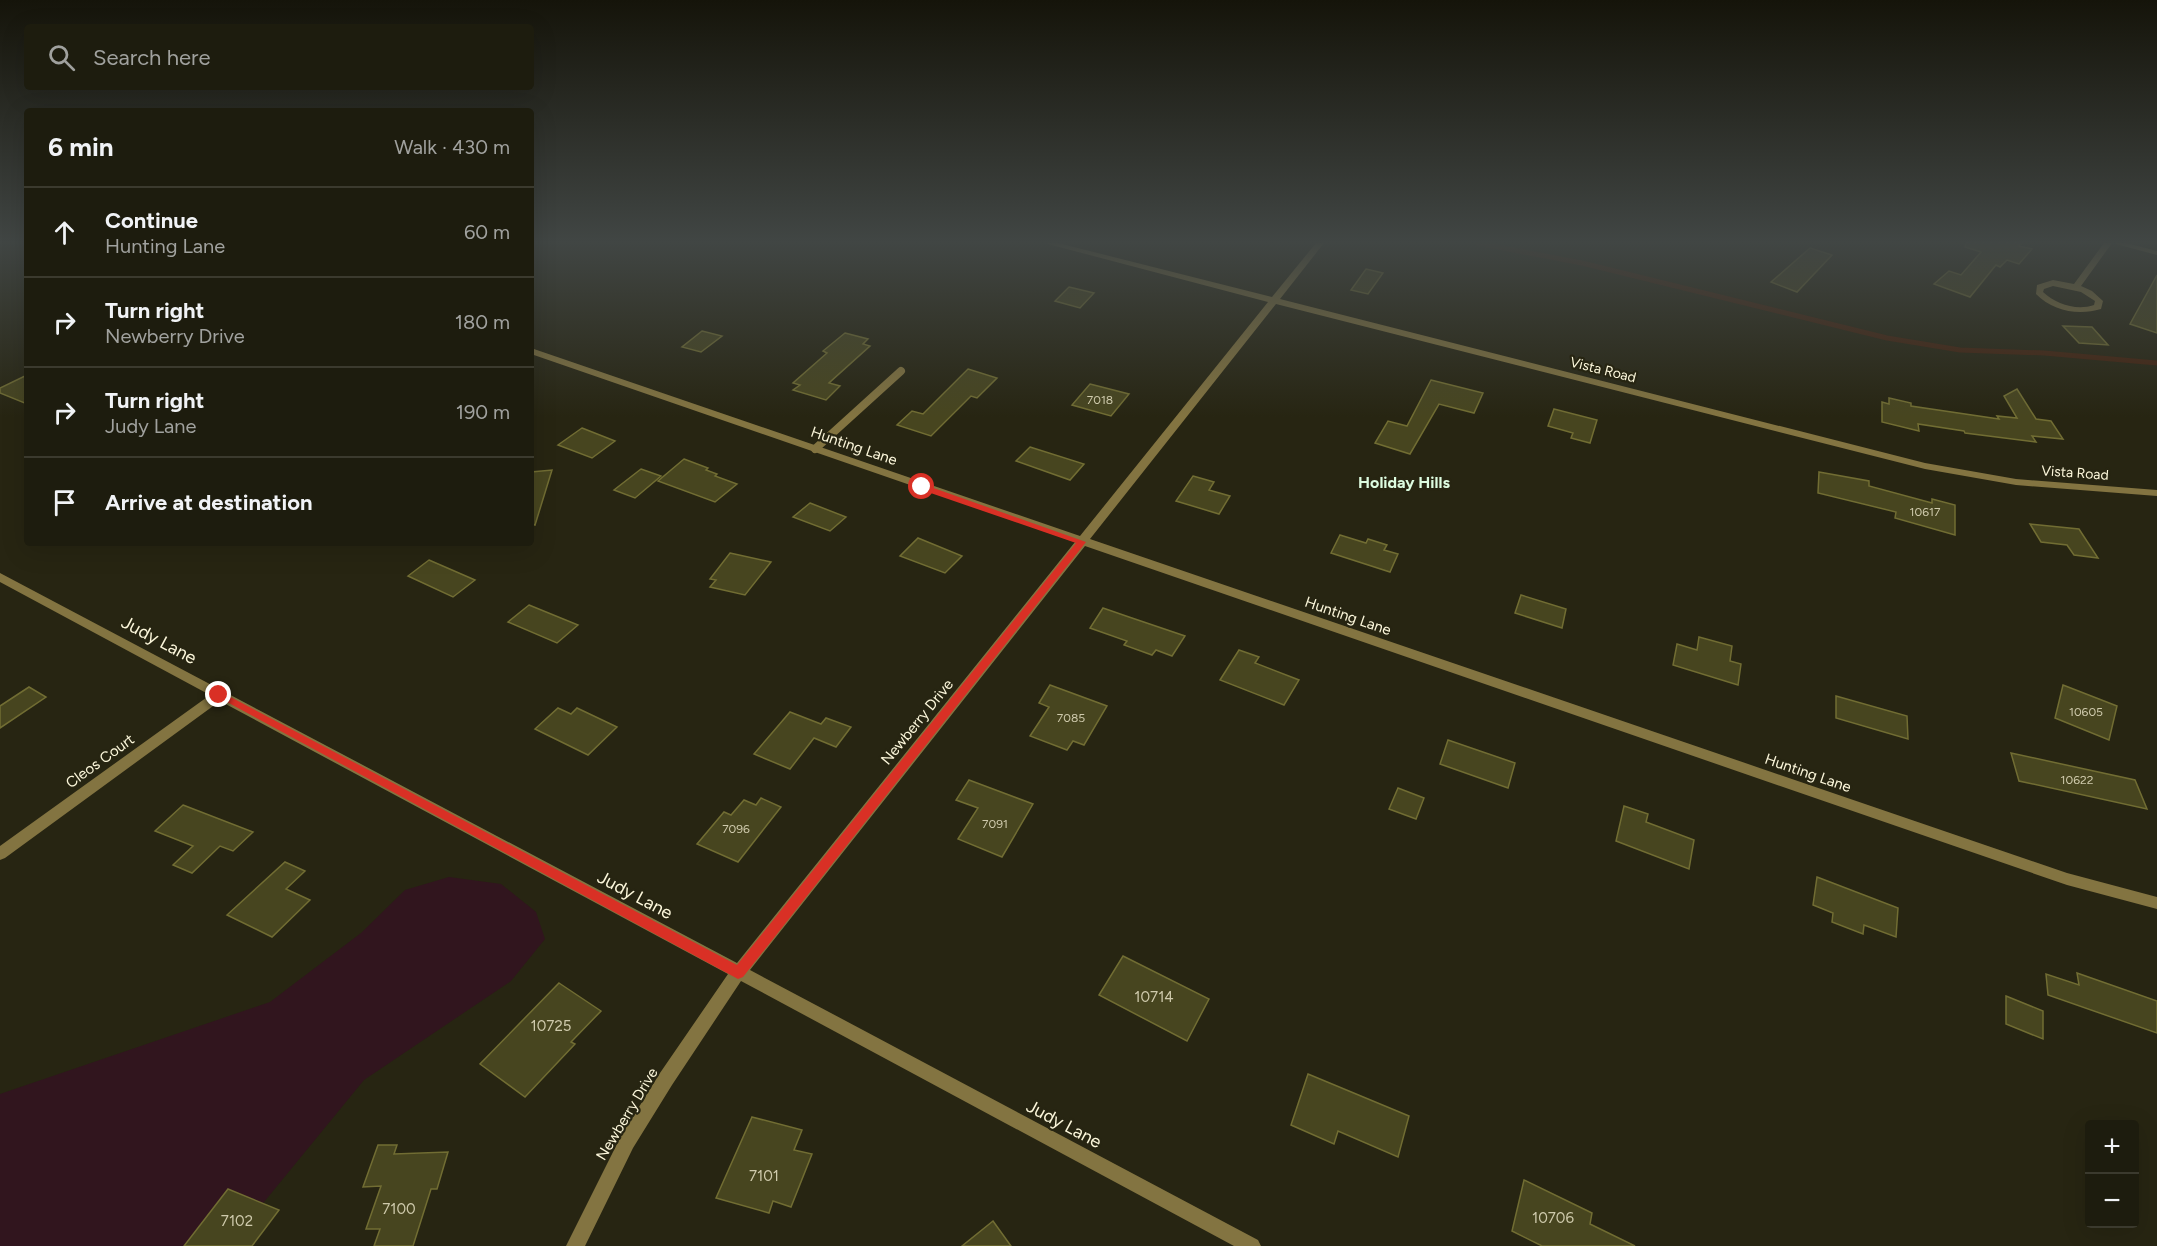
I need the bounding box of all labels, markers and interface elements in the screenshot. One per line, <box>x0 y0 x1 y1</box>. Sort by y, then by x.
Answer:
search box <box>24 24 534 90</box>
icon: search <box>45 41 78 74</box>
text: Search here <box>93 44 211 71</box>
text: 6 min <box>48 131 114 163</box>
text: Walk · 430 m <box>394 135 510 159</box>
text: Continue <box>105 207 198 234</box>
icon: ahead <box>48 216 81 249</box>
text: 60 m <box>464 220 510 244</box>
text: Hunting Lane <box>105 234 225 258</box>
text: Turn right <box>105 297 204 324</box>
icon: right <box>48 306 81 339</box>
text: 180 m <box>455 310 510 334</box>
text: Newberry Drive <box>105 324 245 348</box>
street label: Vista Road <box>1568 354 1638 386</box>
text: Turn right <box>105 387 204 414</box>
house number: 7018 <box>1087 393 1113 407</box>
icon: right <box>48 396 81 429</box>
text: 190 m <box>456 400 510 424</box>
text: Judy Lane <box>105 414 196 438</box>
street label: Hunting Lane <box>808 423 900 469</box>
street label: Vista Road <box>2041 462 2109 484</box>
route start <box>908 473 934 499</box>
district label: Holiday Hills <box>1358 473 1450 492</box>
icon: arrive <box>48 486 81 519</box>
text: Arrive at destination <box>105 489 313 516</box>
house number: 10617 <box>1910 505 1941 519</box>
street label: Hunting Lane <box>1302 593 1394 639</box>
street label: Judy Lane <box>118 611 201 669</box>
street label: Newberry Drive <box>877 676 957 768</box>
route end <box>205 681 231 707</box>
house number: 10605 <box>2069 705 2103 719</box>
house number: 7085 <box>1057 711 1085 725</box>
street label: Cleos Court <box>62 730 138 792</box>
street label: Hunting Lane <box>1762 750 1854 796</box>
house number: 10622 <box>2061 773 2093 787</box>
house number: 7091 <box>982 817 1008 831</box>
house number: 7096 <box>722 822 750 836</box>
street label: Judy Lane <box>594 866 677 924</box>
house number: 10714 <box>1134 988 1174 1006</box>
house number: 10725 <box>531 1017 571 1035</box>
street label: Newberry Drive <box>592 1064 662 1164</box>
street label: Judy Lane <box>1023 1095 1106 1153</box>
map controls <box>2085 1120 2139 1228</box>
button: + <box>2085 1120 2139 1174</box>
house number: 7101 <box>749 1167 779 1185</box>
button: − <box>2085 1174 2139 1228</box>
house number: 7100 <box>382 1200 416 1218</box>
house number: 10706 <box>1532 1209 1574 1227</box>
house number: 7102 <box>221 1212 253 1230</box>

